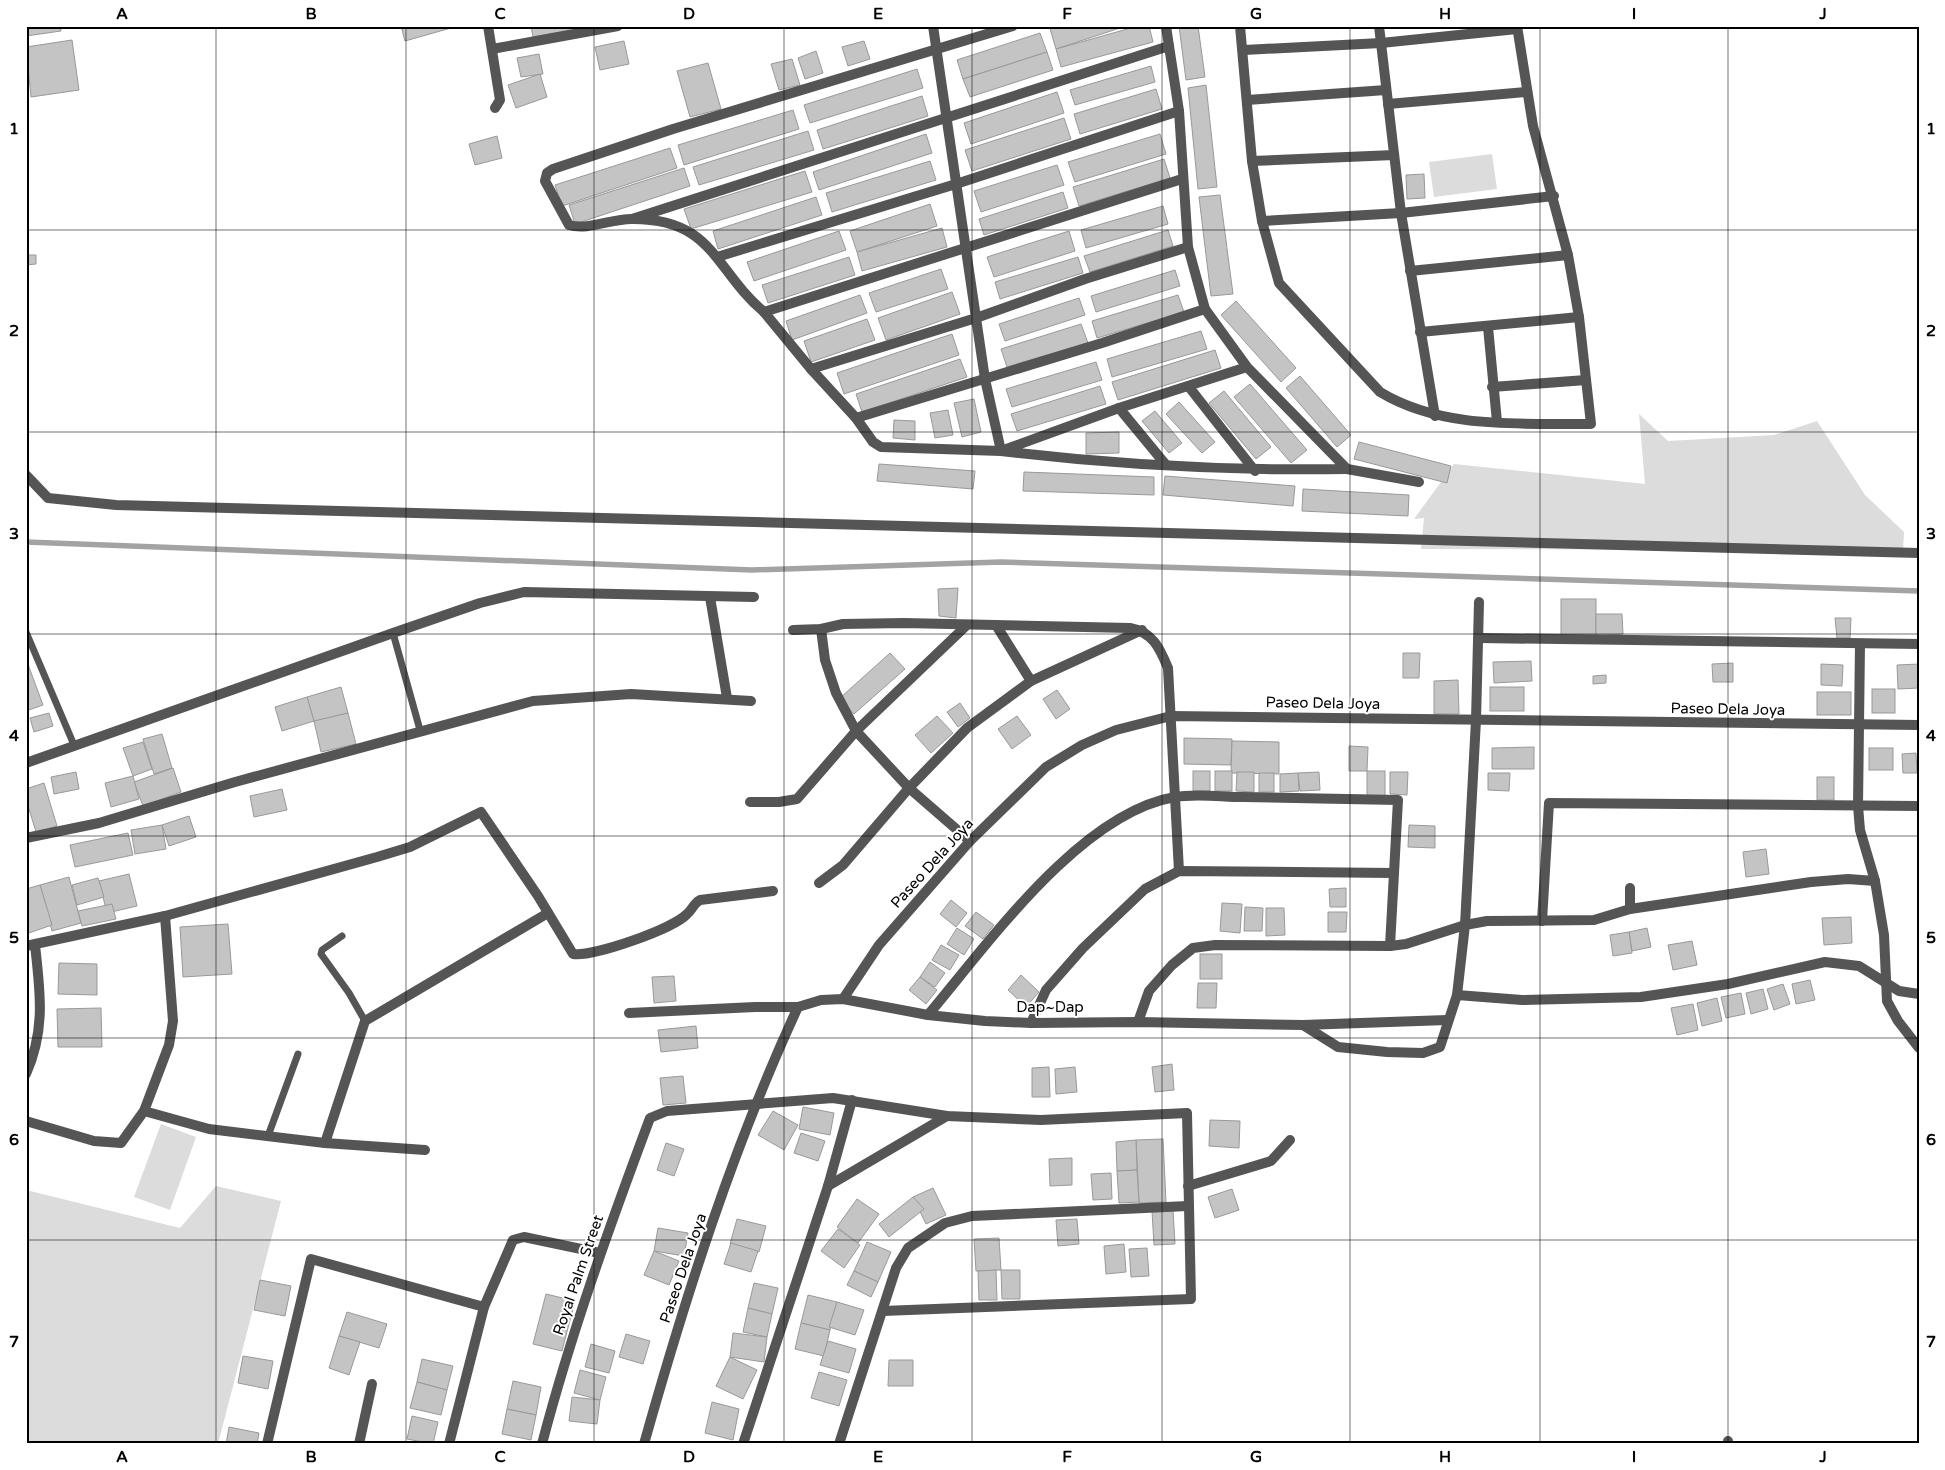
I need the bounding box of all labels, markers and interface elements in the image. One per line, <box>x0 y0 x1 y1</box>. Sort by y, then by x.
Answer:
text: A <box>116 4 128 24</box>
text: B <box>305 4 317 24</box>
text: C <box>494 4 506 24</box>
text: D <box>683 4 695 24</box>
text: E <box>873 4 883 24</box>
text: F <box>1062 4 1072 24</box>
text: G <box>1250 4 1262 24</box>
text: H <box>1439 4 1451 24</box>
text: I <box>1632 4 1636 24</box>
text: J <box>1818 4 1827 24</box>
text: 1 <box>9 119 19 139</box>
text: 1 <box>1926 119 1936 139</box>
text: 2 <box>9 321 19 341</box>
text: 2 <box>1926 321 1936 341</box>
text: 3 <box>9 524 19 544</box>
text: 3 <box>1926 524 1936 544</box>
street label: Paseo Dela Joya <box>1265 693 1381 713</box>
street label: Paseo Dela Joya <box>1670 699 1786 719</box>
text: 4 <box>9 726 19 746</box>
text: 4 <box>1926 726 1936 746</box>
street label: Paseo Dela Joya <box>887 814 977 912</box>
text: 5 <box>9 928 19 948</box>
text: 5 <box>1926 928 1936 948</box>
street label: Dap~Dap <box>1016 998 1084 1016</box>
text: 6 <box>9 1130 19 1150</box>
text: 6 <box>1926 1130 1936 1150</box>
street label: Paseo Dela Joya <box>656 1211 710 1325</box>
street label: Royal Palm Street <box>549 1212 607 1338</box>
text: 7 <box>9 1332 19 1352</box>
text: 7 <box>1926 1332 1936 1352</box>
text: A <box>116 1447 128 1467</box>
text: B <box>305 1447 317 1467</box>
text: C <box>494 1447 506 1467</box>
text: D <box>683 1447 695 1467</box>
text: E <box>873 1447 883 1467</box>
text: F <box>1062 1447 1072 1467</box>
text: G <box>1250 1447 1262 1467</box>
text: H <box>1439 1447 1451 1467</box>
text: I <box>1632 1447 1636 1467</box>
text: J <box>1818 1447 1827 1467</box>

